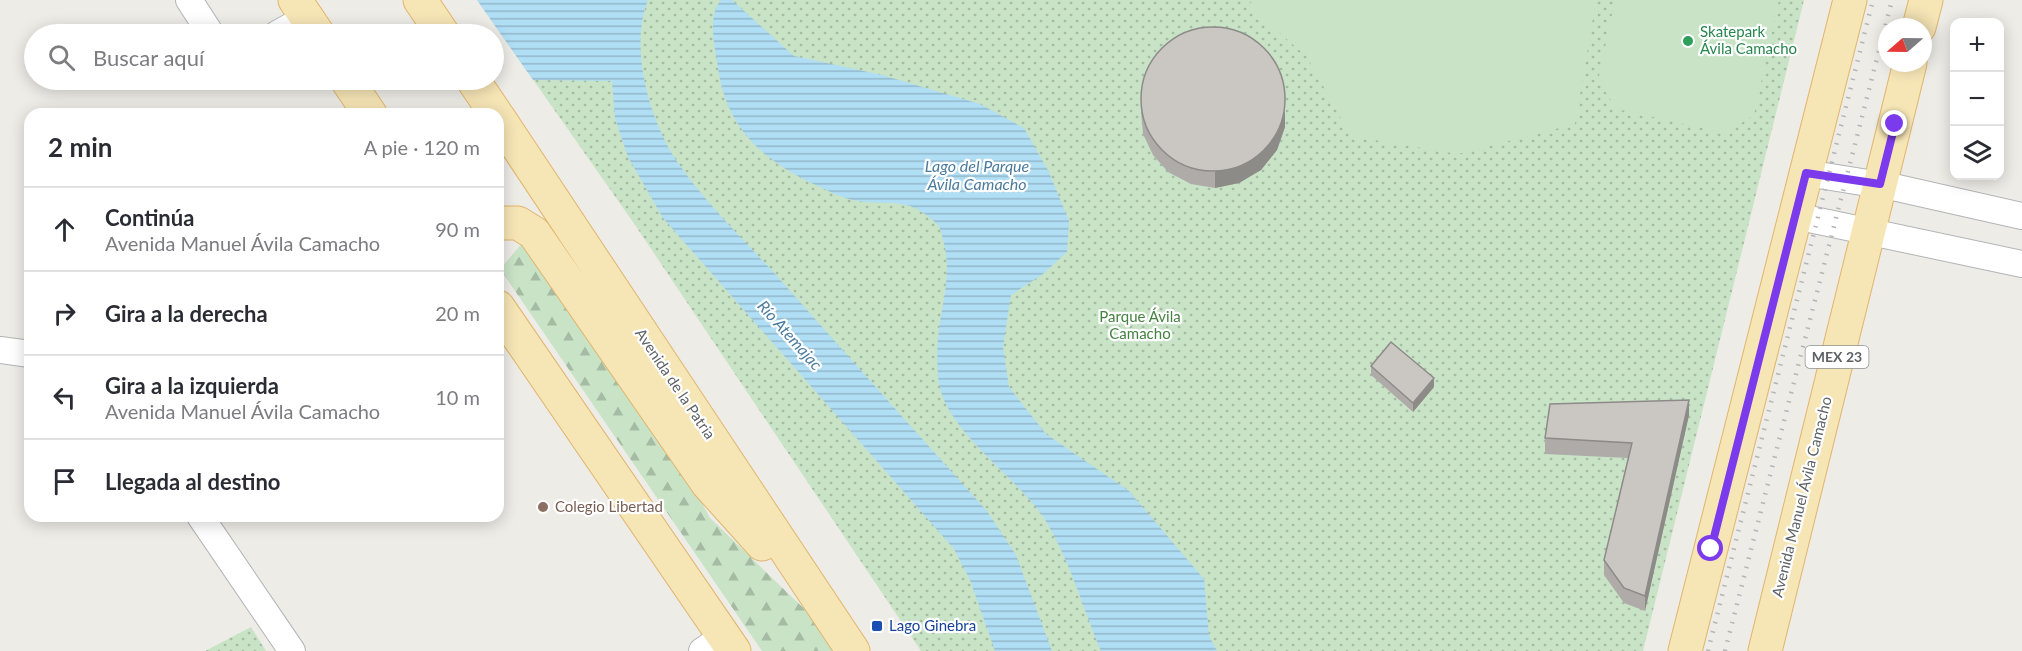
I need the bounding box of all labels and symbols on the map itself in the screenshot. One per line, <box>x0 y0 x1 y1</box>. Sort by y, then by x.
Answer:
north arrow <box>1878 18 1932 72</box>
place label: Skatepark Ávila Camacho <box>1700 22 1797 57</box>
marker: Skatepark Ávila Camacho <box>1681 34 1695 48</box>
route end <box>1881 110 1907 136</box>
water label: Lago del Parque Ávila Camacho <box>925 156 1030 193</box>
water label: Río Atemajac <box>754 296 827 373</box>
park label: Parque Ávila Camacho <box>1099 307 1181 342</box>
street label: Avenida de la Patria <box>632 325 720 442</box>
road number: MEX 23 <box>1806 346 1868 368</box>
street label: Avenida Manuel Ávila Camacho <box>1767 394 1835 599</box>
place label: Colegio Libertad <box>555 497 663 515</box>
marker: Colegio Libertad <box>536 500 550 514</box>
route start <box>1697 535 1723 561</box>
place label: Lago Ginebra <box>889 616 976 634</box>
marker: Lago Ginebra <box>870 619 884 633</box>

